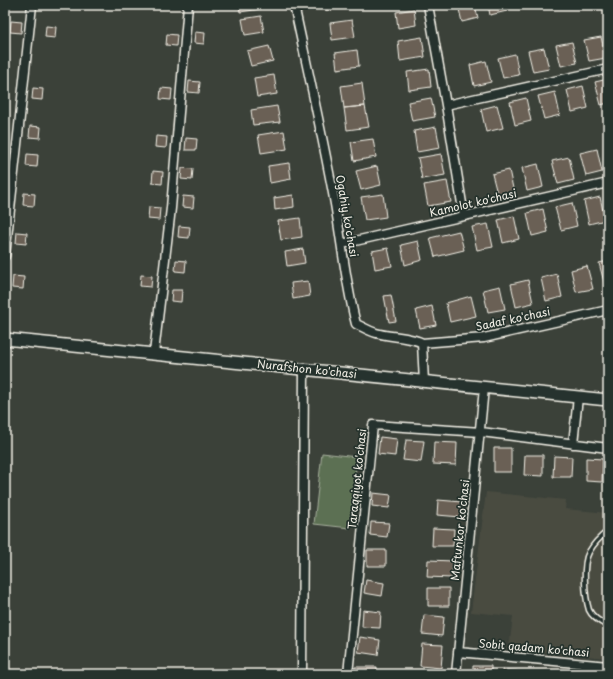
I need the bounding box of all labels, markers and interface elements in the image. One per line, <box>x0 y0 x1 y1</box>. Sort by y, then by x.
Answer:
street label: Ogahiy ko'chasi <box>332 173 363 258</box>
street label: Kamolot ko'chasi <box>428 184 518 221</box>
street label: Sadaf ko'chasi <box>474 302 552 335</box>
street label: Nurafshon ko'chasi <box>256 355 358 382</box>
street label: Taraqqiyot ko'chasi <box>343 428 370 530</box>
street label: Maftunkor ko'chasi <box>446 479 473 581</box>
street label: Sobit qadam ko'chasi <box>478 634 590 661</box>

